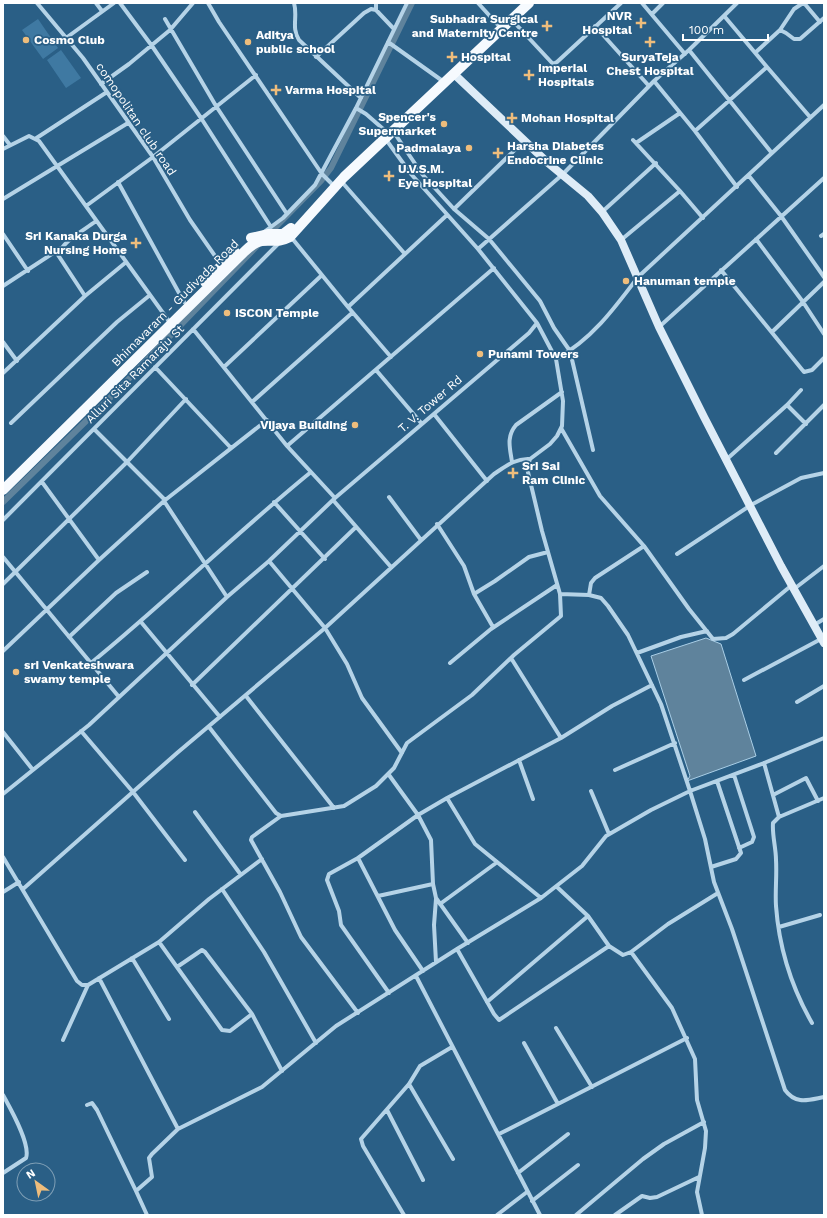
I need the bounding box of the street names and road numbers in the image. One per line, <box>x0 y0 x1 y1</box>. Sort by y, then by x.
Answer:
street label: comopolitan club road <box>93 60 179 178</box>
street label: Bhimavaram - Gudivada Road <box>109 237 241 369</box>
street label: Alluri Sita Ramaraju St <box>83 322 187 426</box>
street label: T. V. Tower Rd <box>395 372 465 436</box>

